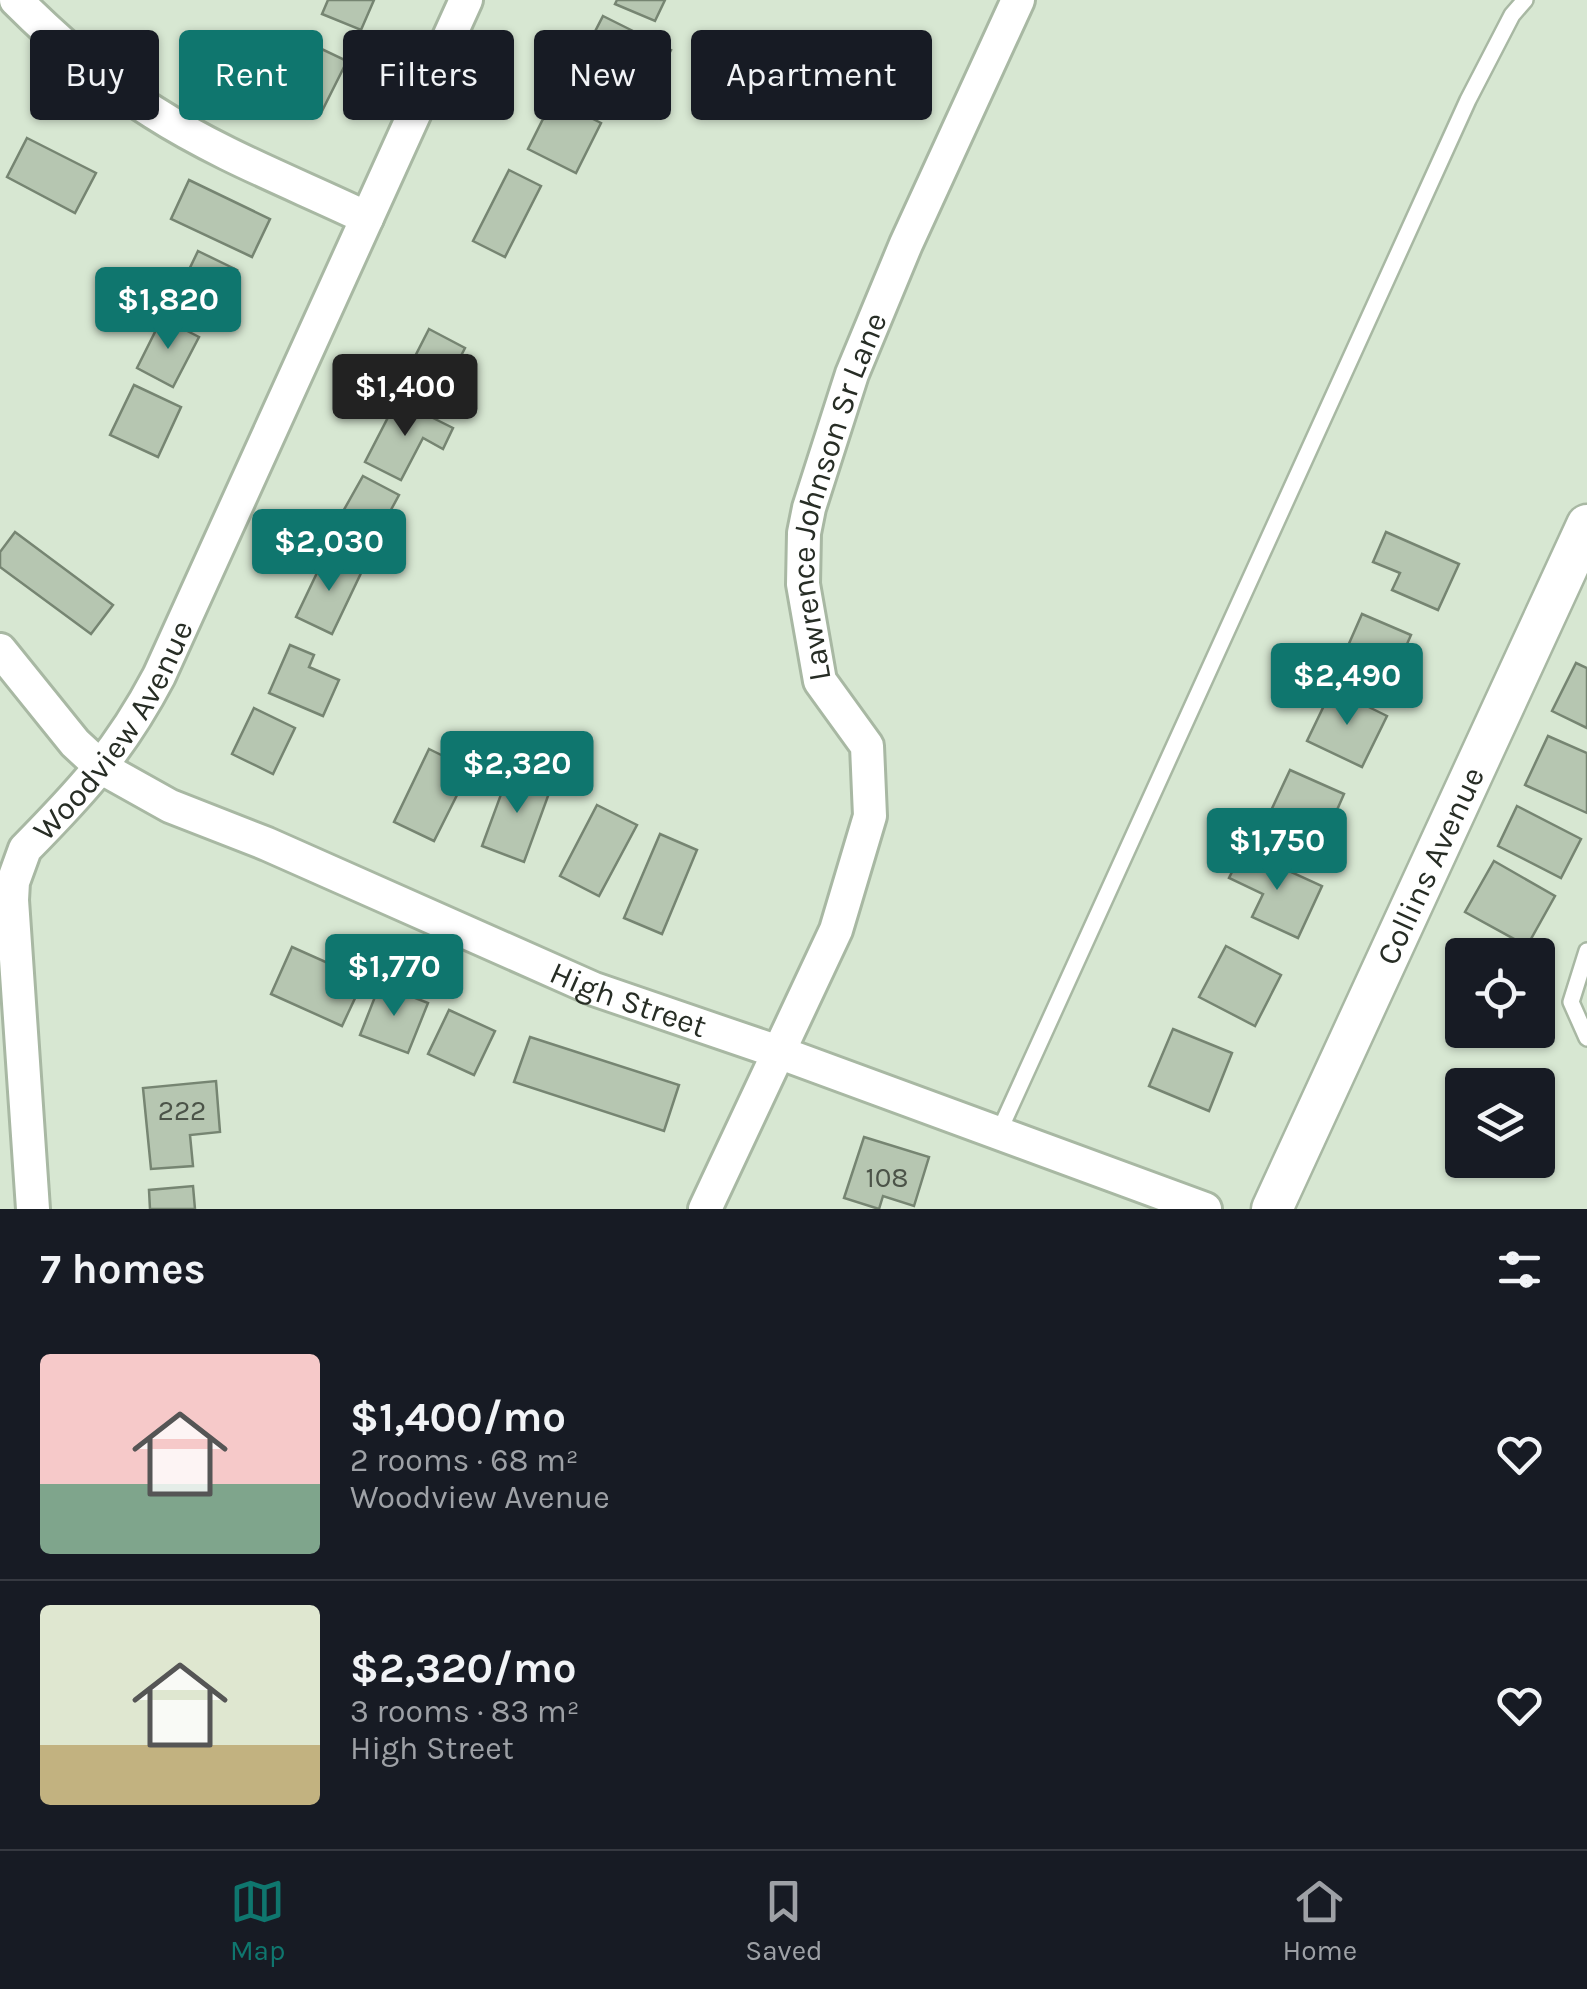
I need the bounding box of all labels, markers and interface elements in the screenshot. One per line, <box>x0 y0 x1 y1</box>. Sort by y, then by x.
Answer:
chip: Buy <box>30 30 159 120</box>
chip: Rent <box>179 30 323 120</box>
chip: Filters <box>343 30 514 120</box>
chip: New <box>534 30 671 120</box>
chip: Apartment <box>691 30 932 120</box>
pin: $1,820 <box>87 267 249 352</box>
text: $1,820 <box>117 281 219 318</box>
street label: Lawrence Johnson Sr Lane <box>784 307 894 684</box>
pin: $1,400 <box>324 354 486 439</box>
text: $1,400 <box>354 368 456 405</box>
pin: $2,030 <box>248 509 410 594</box>
text: $2,030 <box>274 523 384 560</box>
street label: Woodview Avenue <box>25 614 200 848</box>
pin: $2,490 <box>1266 643 1428 728</box>
text: $2,490 <box>1293 657 1401 694</box>
pin: $2,320 <box>436 731 598 816</box>
text: $2,320 <box>462 745 572 782</box>
street label: Collins Avenue <box>1369 761 1492 970</box>
pin: $1,750 <box>1196 808 1358 893</box>
text: $1,750 <box>1229 822 1325 859</box>
pin: $1,770 <box>313 934 475 1019</box>
map controls <box>1445 938 1555 1178</box>
button: locate <box>1445 938 1555 1048</box>
text: $1,770 <box>347 948 441 985</box>
street label: High Street <box>544 953 712 1045</box>
button: layers <box>1445 1068 1555 1178</box>
house number: 222 <box>158 1094 206 1127</box>
house number: 108 <box>865 1161 909 1194</box>
icon: filters <box>1492 1242 1547 1297</box>
text: 7 homes <box>40 1244 206 1294</box>
text: $1,400/mo <box>350 1392 566 1442</box>
icon: home <box>120 1394 240 1514</box>
icon: heart <box>1492 1427 1547 1482</box>
text: 2 rooms · 68 m² <box>350 1442 579 1479</box>
text: Woodview Avenue <box>350 1479 610 1516</box>
text: $2,320/mo <box>350 1643 577 1693</box>
icon: home <box>120 1645 240 1765</box>
icon: heart <box>1492 1678 1547 1733</box>
text: 3 rooms · 83 m² <box>350 1693 580 1730</box>
text: High Street <box>350 1730 514 1767</box>
tab: Map <box>230 1874 285 1967</box>
tab: Saved <box>745 1874 823 1967</box>
tab: Home <box>1282 1874 1357 1967</box>

